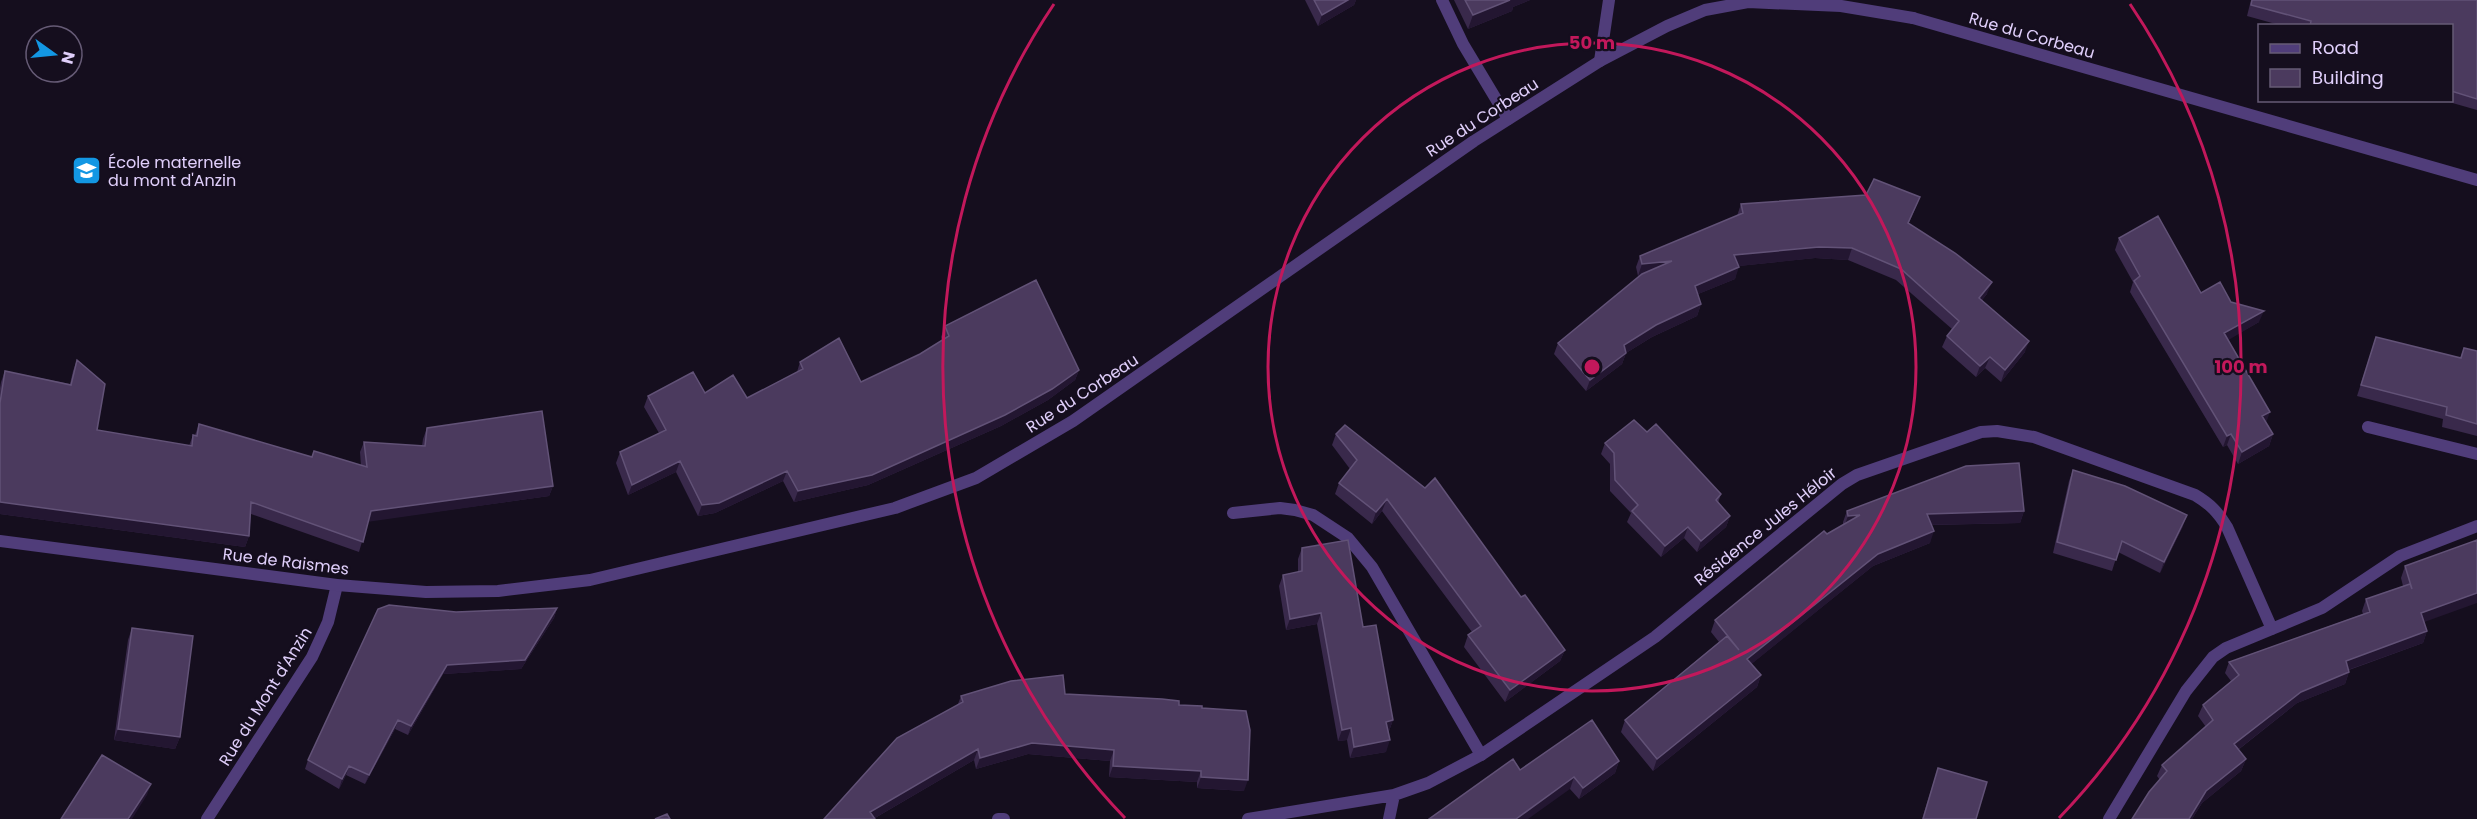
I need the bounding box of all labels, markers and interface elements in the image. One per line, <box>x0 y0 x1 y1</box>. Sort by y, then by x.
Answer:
street label: Rue du Corbeau <box>1966 7 2097 64</box>
north arrow <box>24 24 84 84</box>
legend <box>2258 24 2453 102</box>
text: 50 m <box>1569 30 1615 55</box>
text: Road <box>2312 35 2359 60</box>
text: N <box>55 49 81 67</box>
text: Building <box>2312 65 2384 90</box>
street label: Rue du Corbeau <box>1422 72 1543 162</box>
place label: École maternelle du mont d'Anzin <box>108 151 241 192</box>
school or university icon: École maternelle du mont d'Anzin <box>71 155 103 187</box>
street label: Rue du Corbeau <box>1022 348 1143 438</box>
text: 100 m <box>2214 354 2268 379</box>
centre of rings <box>1582 357 1602 377</box>
street label: Résidence Jules Héloir <box>1689 462 1841 591</box>
street label: Rue de Raismes <box>222 542 350 581</box>
street label: Rue du Mont d'Anzin <box>213 622 317 770</box>

